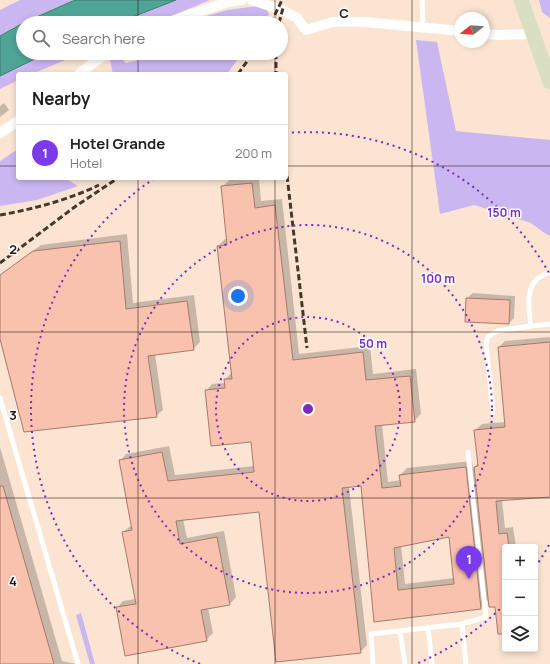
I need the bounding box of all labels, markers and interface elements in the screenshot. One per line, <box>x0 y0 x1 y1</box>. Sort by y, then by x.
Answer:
text: C <box>339 4 349 22</box>
north arrow <box>454 12 490 48</box>
search box <box>16 16 288 60</box>
icon: search <box>30 27 52 49</box>
text: Search here <box>62 28 145 49</box>
text: Nearby <box>32 87 90 110</box>
text: Hotel Grande <box>70 133 165 154</box>
text: 1 <box>42 144 48 162</box>
text: 200 m <box>235 144 272 162</box>
text: Hotel <box>70 154 102 172</box>
text: 150 m <box>487 204 521 221</box>
text: 2 <box>9 240 17 258</box>
text: 100 m <box>421 270 455 287</box>
your location <box>228 286 248 306</box>
text: 50 m <box>359 335 387 352</box>
centre of rings <box>301 402 315 416</box>
text: 3 <box>9 406 17 424</box>
map controls <box>502 544 538 652</box>
button: + <box>502 544 538 580</box>
pin: 1 <box>456 546 482 579</box>
text: 4 <box>9 572 17 590</box>
button: − <box>502 580 538 616</box>
button: layers <box>502 616 538 652</box>

